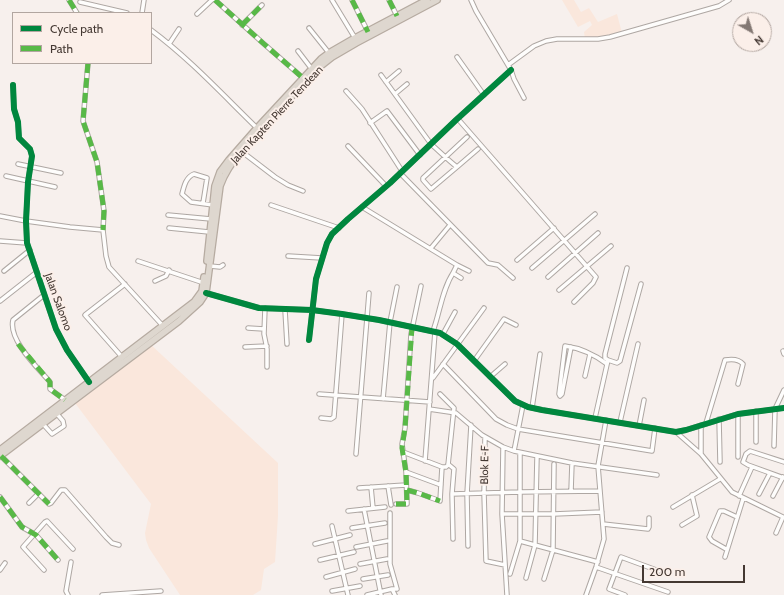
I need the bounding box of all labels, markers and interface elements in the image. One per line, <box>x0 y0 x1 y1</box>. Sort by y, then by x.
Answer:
legend <box>12 12 152 64</box>
north arrow <box>732 12 772 52</box>
text: Cycle path <box>50 21 103 36</box>
text: N <box>751 33 766 48</box>
text: Path <box>50 41 73 56</box>
street label: Jalan Kapten Pierre Tendean <box>228 63 326 167</box>
street label: Jalan Salomo <box>41 271 75 333</box>
street label: Blok E-F <box>478 445 492 485</box>
scale bar <box>644 557 747 583</box>
text: 200 m <box>649 564 685 579</box>

